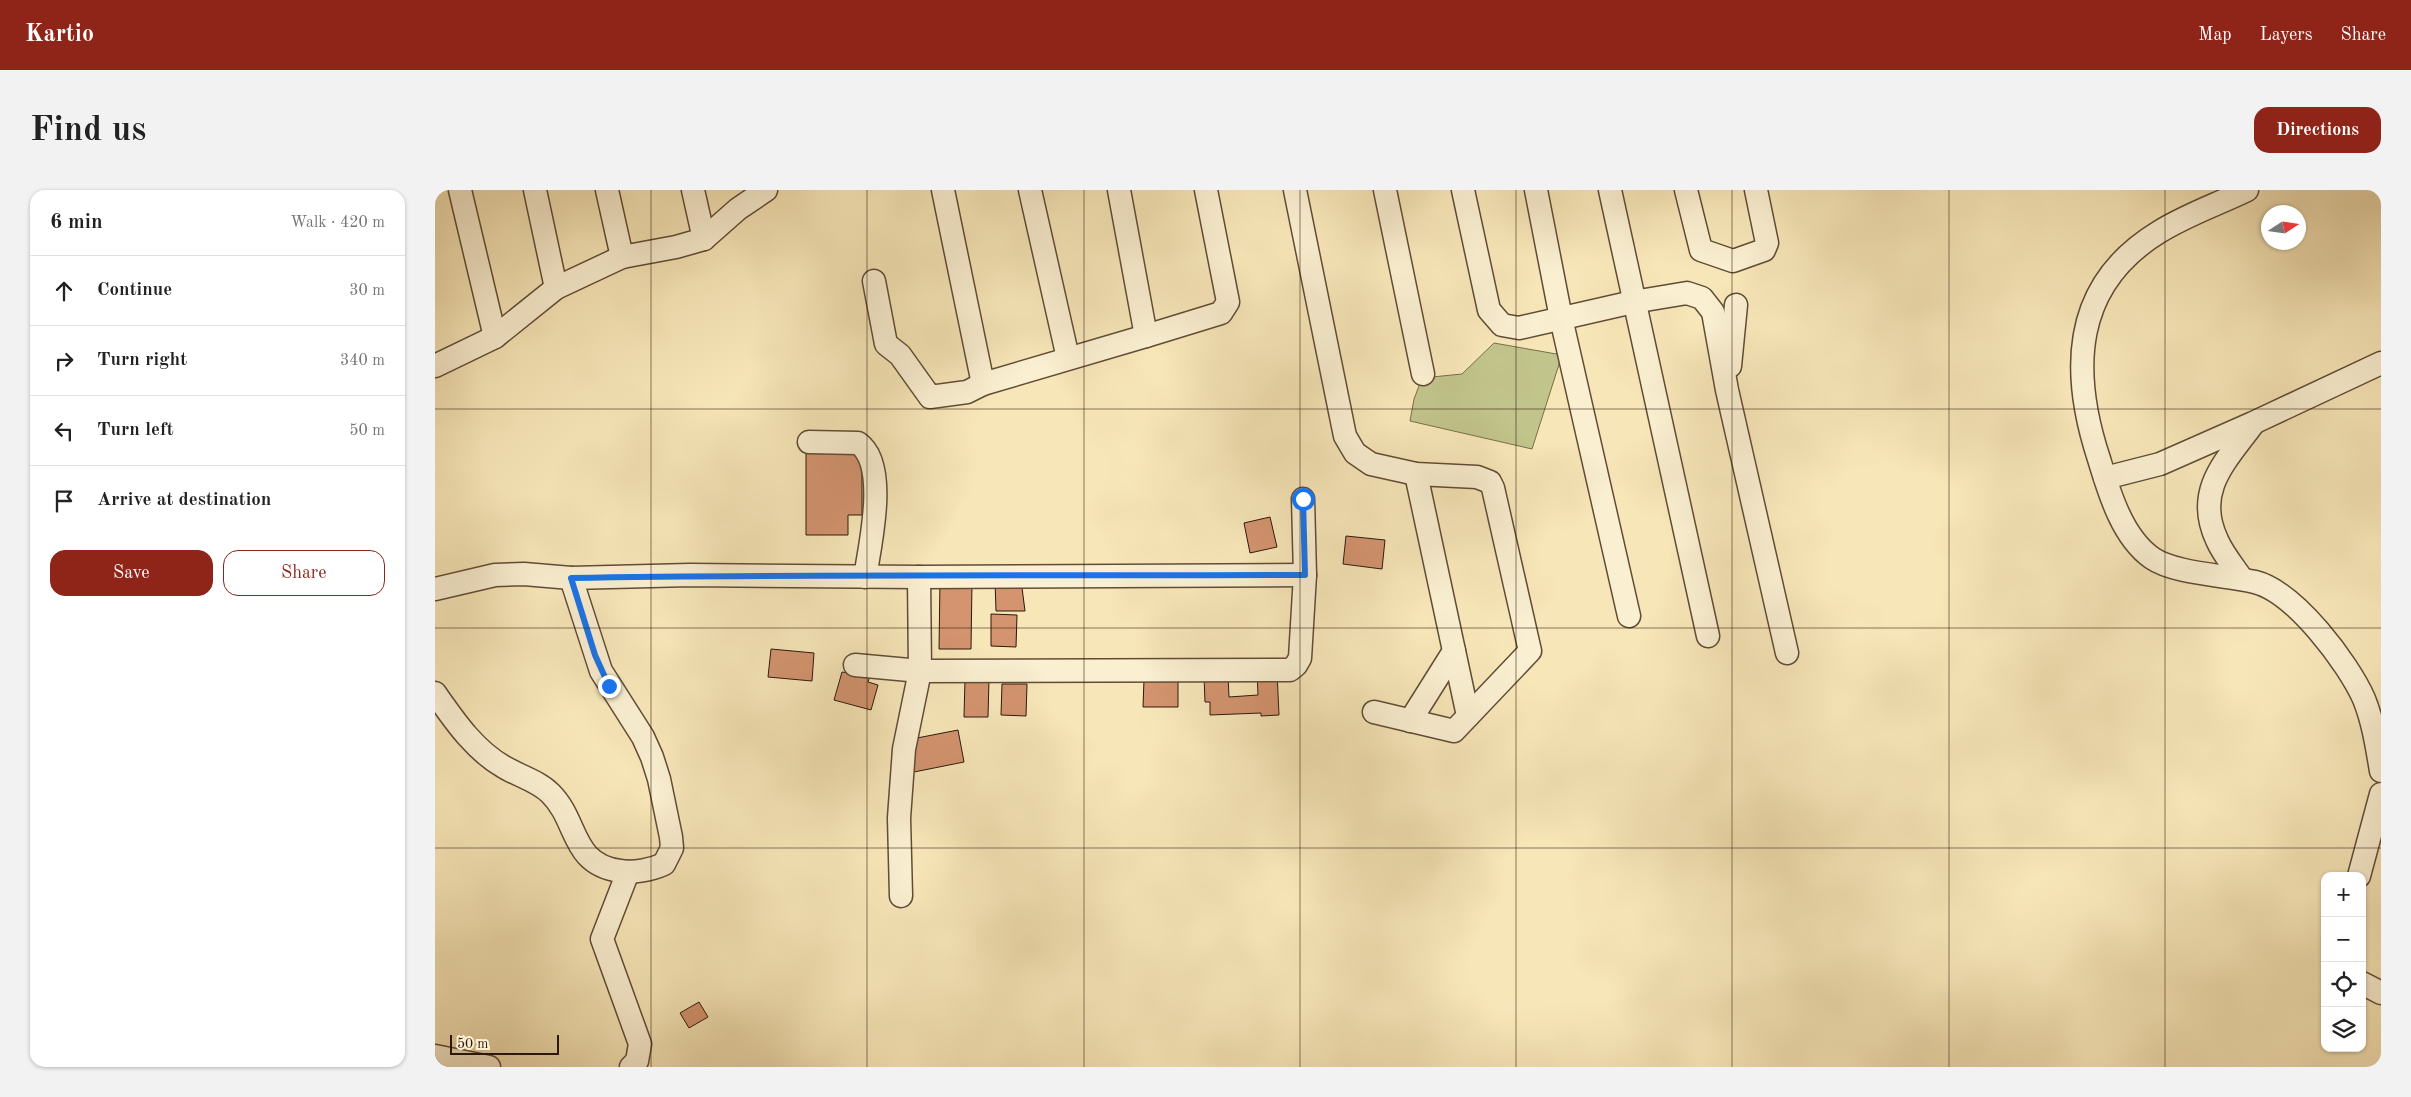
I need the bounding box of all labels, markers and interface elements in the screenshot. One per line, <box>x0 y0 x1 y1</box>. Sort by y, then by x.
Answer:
text: Kartio <box>25 23 94 47</box>
text: Map <box>2198 26 2232 44</box>
text: Layers <box>2260 26 2312 44</box>
text: Share <box>2340 26 2386 44</box>
button: Directions <box>2254 107 2381 153</box>
text: Find us <box>30 113 146 148</box>
north arrow <box>2261 205 2306 250</box>
text: 6 min <box>50 212 103 233</box>
text: Walk · 420 m <box>290 215 385 231</box>
icon: ahead <box>50 277 78 305</box>
text: Continue <box>97 281 172 300</box>
text: 30 m <box>349 283 385 299</box>
icon: right <box>50 347 78 375</box>
text: Turn right <box>97 351 187 370</box>
text: 340 m <box>340 353 385 369</box>
icon: left <box>50 417 78 445</box>
text: Turn left <box>97 421 174 440</box>
text: 50 m <box>349 423 385 439</box>
icon: arrive <box>50 487 78 515</box>
route start <box>1292 488 1315 511</box>
text: Arrive at destination <box>97 491 271 510</box>
button: Save <box>50 550 213 596</box>
button: Share <box>223 550 385 596</box>
route end <box>598 675 621 698</box>
map controls <box>2321 872 2366 1052</box>
button: + <box>2321 872 2366 917</box>
button: − <box>2321 917 2366 962</box>
button: locate <box>2321 962 2366 1007</box>
button: layers <box>2321 1007 2366 1052</box>
scale bar <box>450 1032 559 1055</box>
text: 50 m <box>457 1037 488 1051</box>

